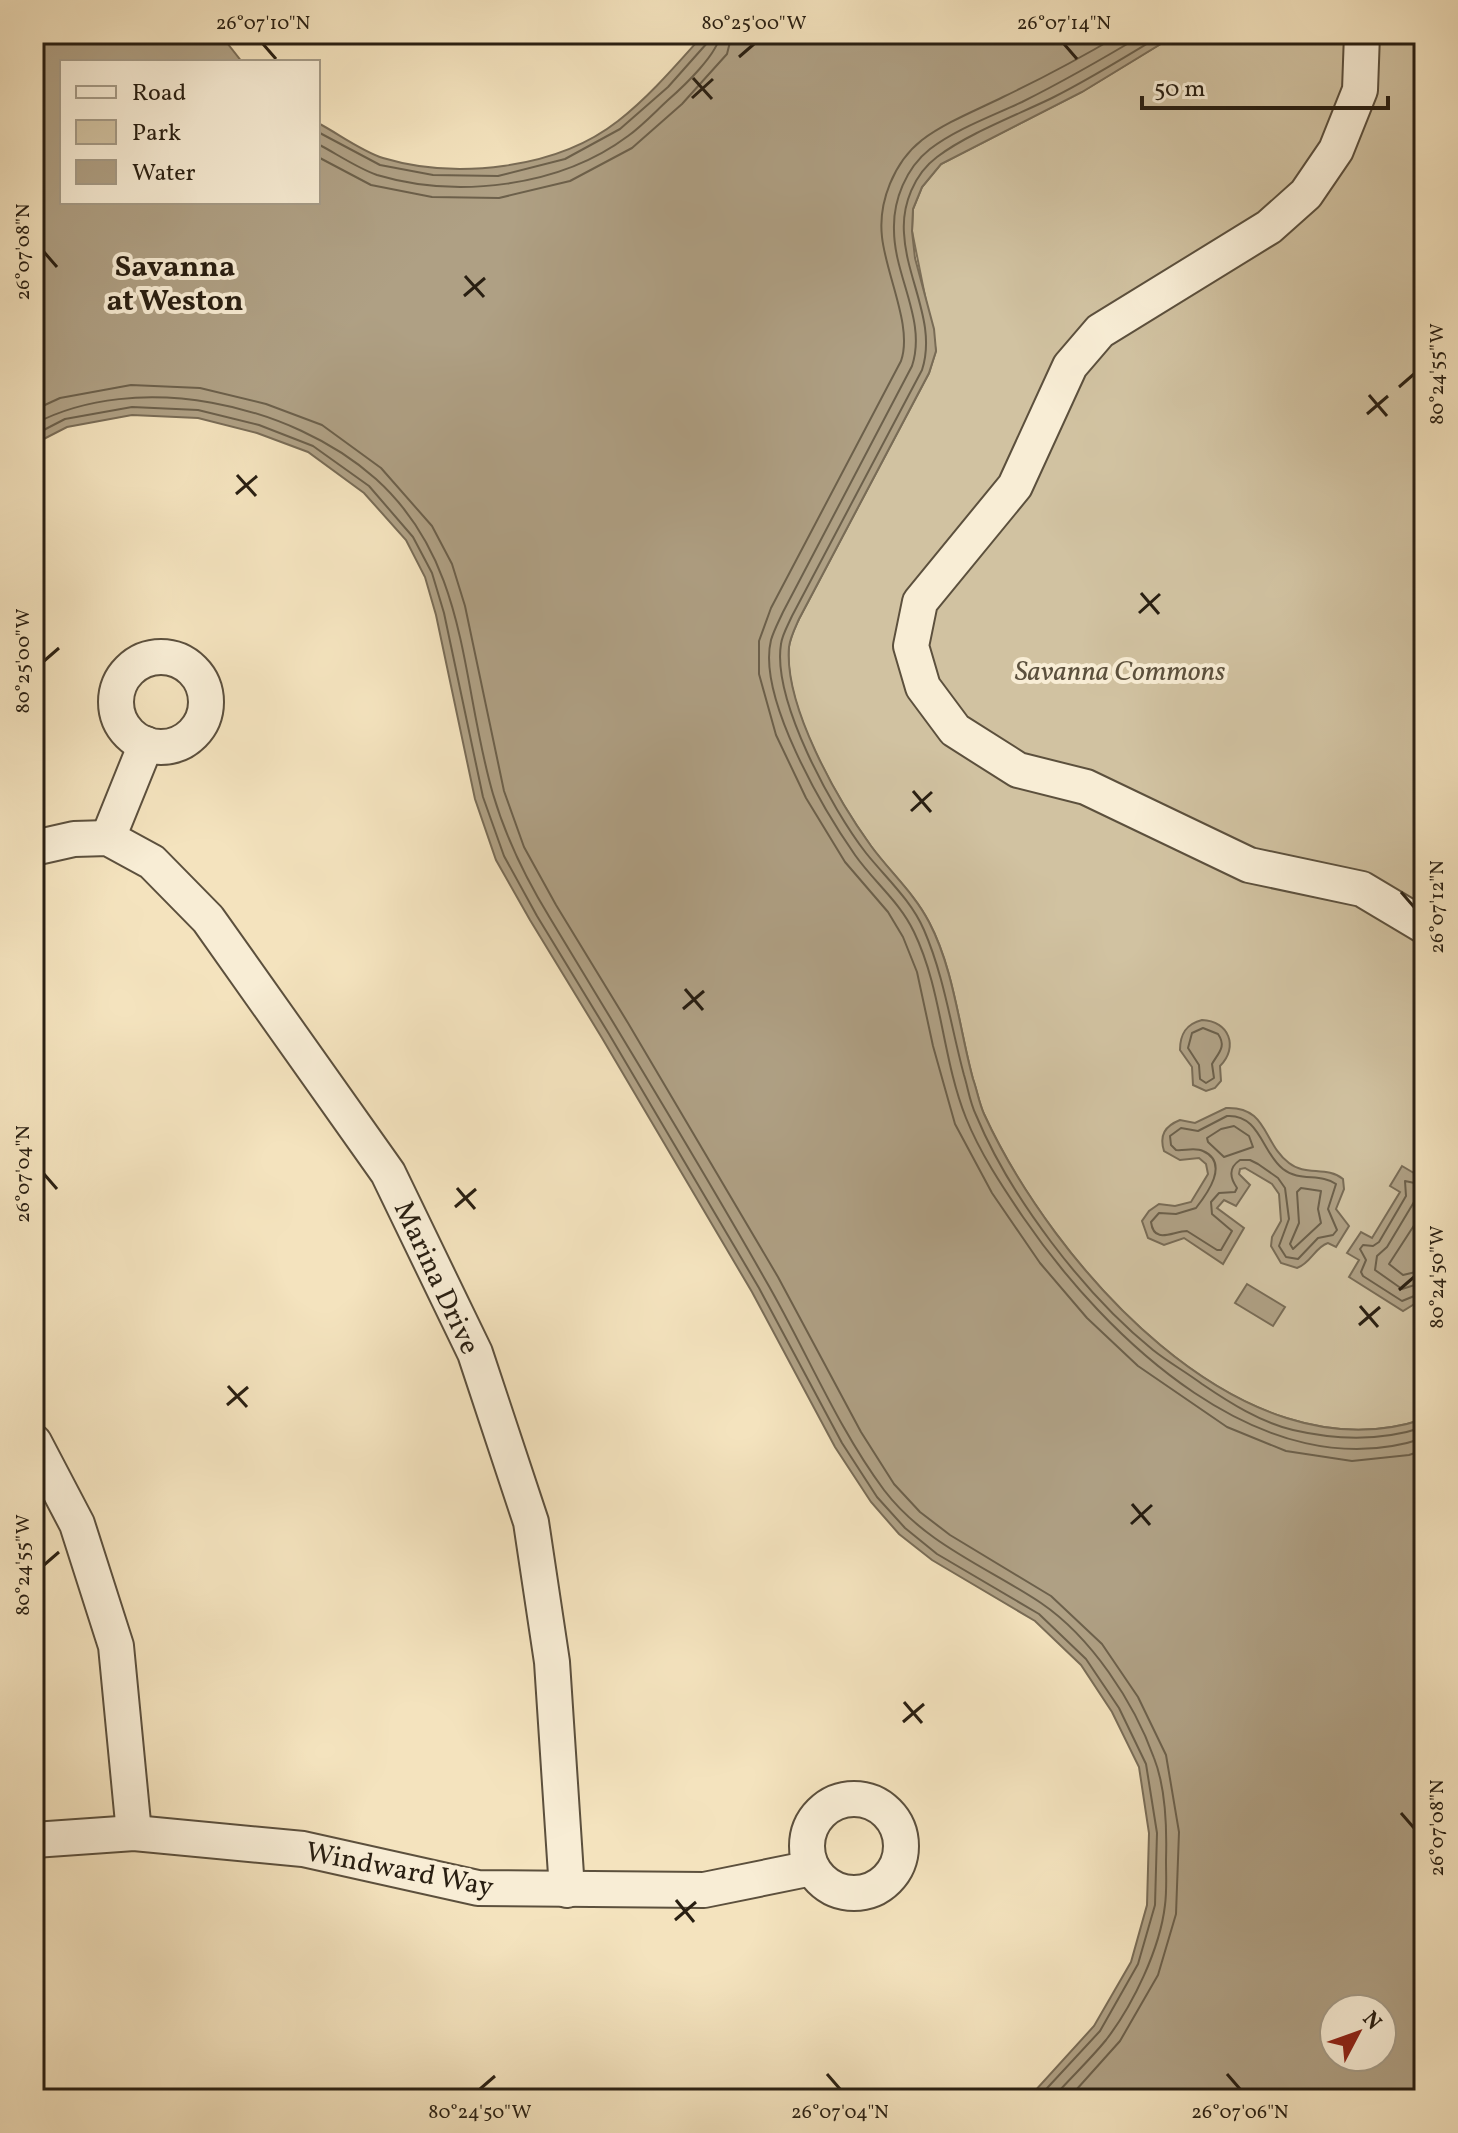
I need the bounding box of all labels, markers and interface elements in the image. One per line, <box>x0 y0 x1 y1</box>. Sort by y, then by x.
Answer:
text: 26°07'10"N <box>216 10 311 38</box>
text: 80°25'00"W <box>702 10 806 38</box>
text: 26°07'14"N <box>1017 10 1111 38</box>
legend <box>60 60 320 204</box>
scale bar <box>1142 60 1388 110</box>
text: 50 m <box>1154 73 1206 107</box>
text: Road <box>132 77 186 111</box>
text: Park <box>132 117 181 151</box>
text: Water <box>132 157 196 191</box>
text: 26°07'08"N <box>10 203 38 301</box>
district label: Savanna at Weston <box>107 247 244 323</box>
text: 80°24'55"W <box>1424 323 1452 425</box>
text: 80°25'00"W <box>10 609 38 713</box>
park label: Savanna Commons <box>1015 653 1225 692</box>
text: 26°07'12"N <box>1424 860 1452 954</box>
text: 26°07'04"N <box>10 1125 38 1223</box>
street label: Marina Drive <box>383 1195 488 1361</box>
text: 80°24'50"W <box>1424 1225 1452 1329</box>
text: 80°24'55"W <box>10 1514 38 1616</box>
text: 26°07'08"N <box>1424 1779 1452 1877</box>
street label: Windward Way <box>302 1833 497 1908</box>
north arrow <box>1318 1993 1398 2073</box>
text: N <box>1354 2005 1388 2038</box>
text: 80°24'50"W <box>428 2099 532 2127</box>
text: 26°07'04"N <box>791 2099 889 2127</box>
text: 26°07'06"N <box>1191 2099 1289 2127</box>

